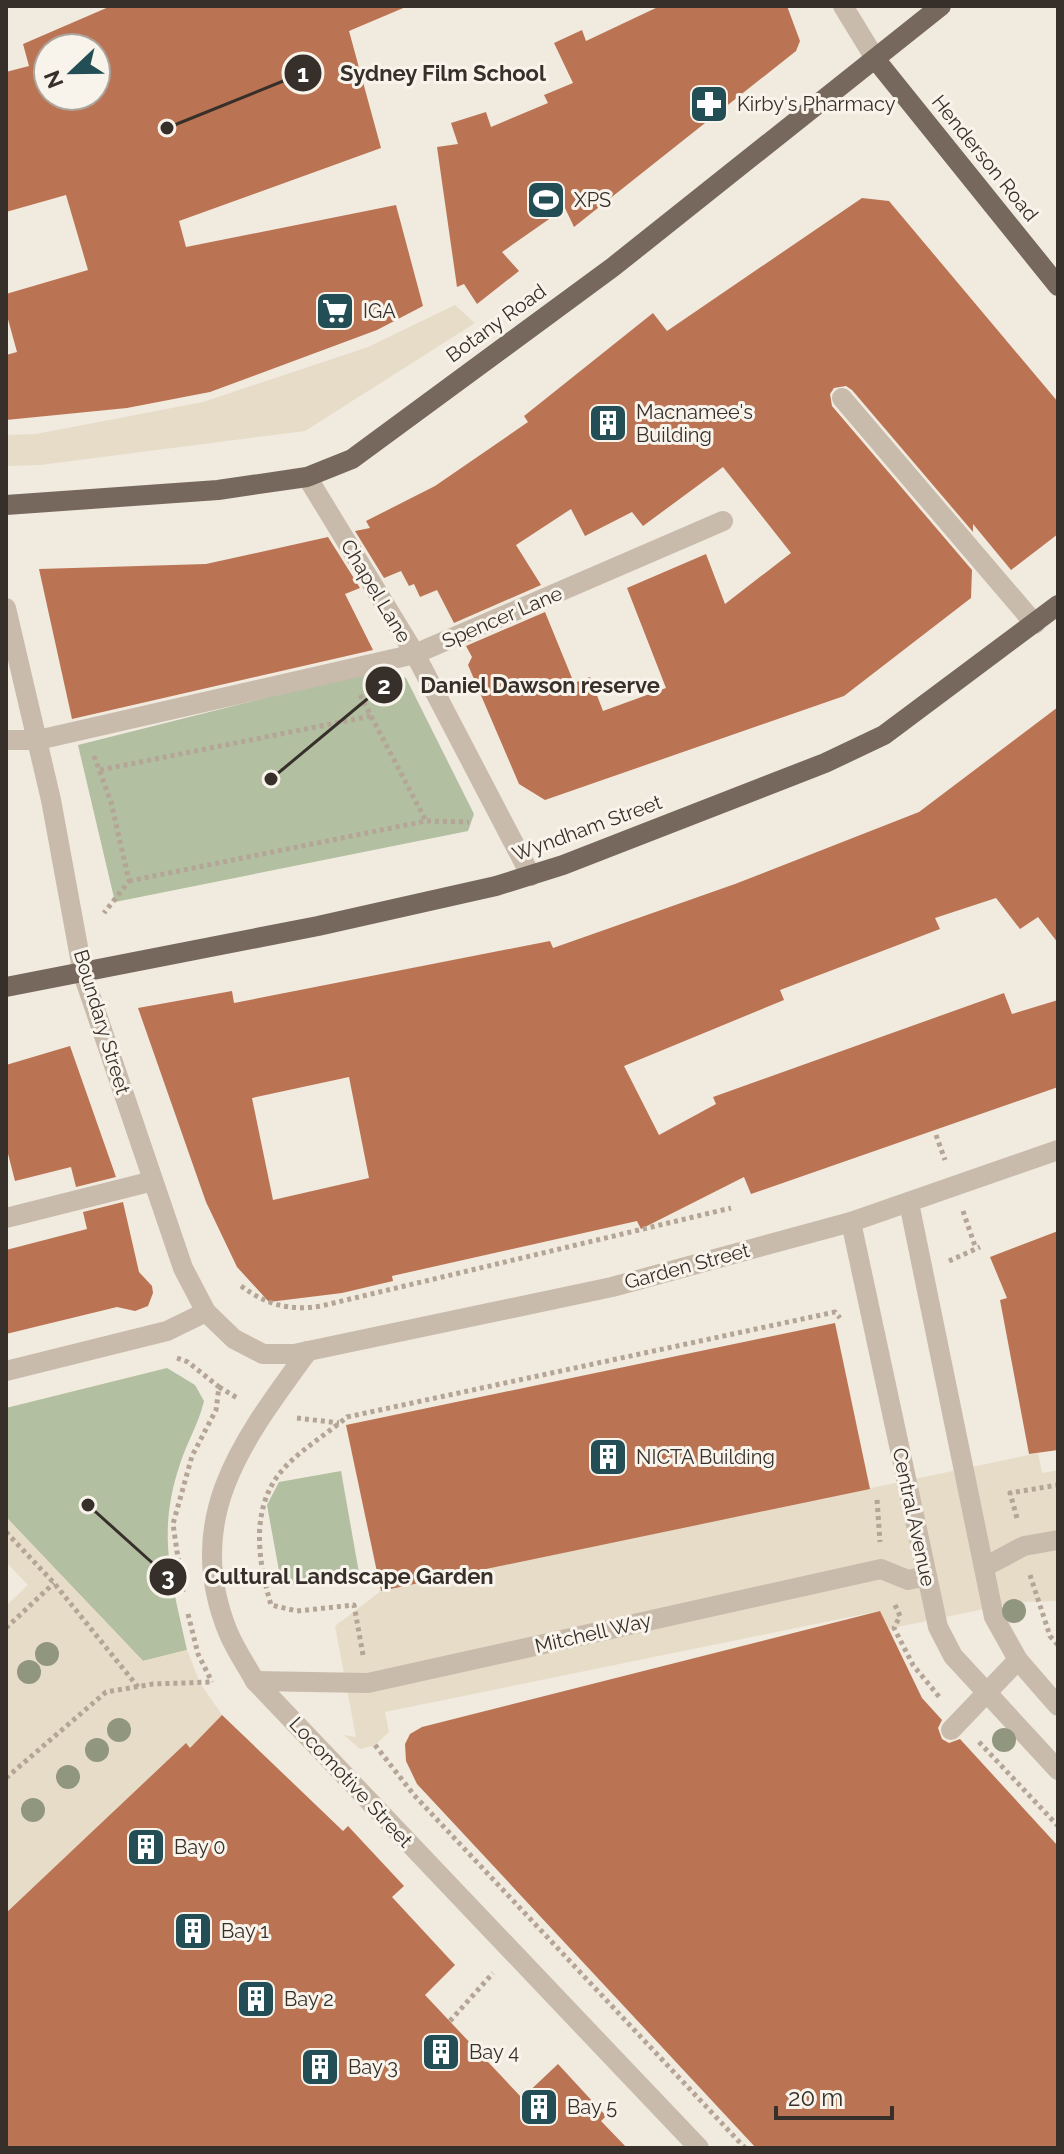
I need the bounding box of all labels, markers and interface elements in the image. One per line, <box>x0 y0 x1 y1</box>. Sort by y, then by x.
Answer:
north arrow <box>32 32 112 112</box>
callout: Sydney Film School <box>283 50 562 96</box>
text: 1 <box>297 59 309 88</box>
text: Sydney Film School <box>340 60 547 86</box>
text: N <box>38 67 69 92</box>
pharmacy icon: Kirby's Pharmacy <box>688 83 730 125</box>
street label: Henderson Road <box>927 90 1043 226</box>
place label: Kirby's Pharmacy <box>737 92 896 116</box>
sports icon: XPS <box>525 179 567 221</box>
place label: XPS <box>574 188 611 212</box>
street label: Botany Road <box>441 279 551 367</box>
supermarket icon: IGA <box>314 290 356 332</box>
place label: IGA <box>363 299 396 323</box>
place label: Macnamee's Building <box>636 400 753 447</box>
building icon: Macnamee's Building <box>587 402 629 444</box>
street label: Chapel Lane <box>336 535 416 647</box>
street label: Spencer Lane <box>438 581 566 653</box>
callout: Daniel Dawson reserve <box>364 662 676 708</box>
text: 2 <box>377 671 391 700</box>
text: Daniel Dawson reserve <box>420 672 660 698</box>
street label: Wyndham Street <box>509 790 665 866</box>
street label: Boundary Street <box>69 947 135 1098</box>
street label: Garden Street <box>622 1238 752 1294</box>
building icon: NICTA Building <box>587 1436 629 1478</box>
place label: NICTA Building <box>636 1445 775 1469</box>
street label: Central Avenue <box>888 1445 940 1589</box>
callout: Cultural Landscape Garden <box>148 1554 510 1600</box>
text: 3 <box>161 1562 175 1591</box>
text: Cultural Landscape Garden <box>204 1563 494 1589</box>
street label: Mitchell Way <box>532 1608 654 1658</box>
street label: Locomotive Street <box>284 1712 418 1853</box>
building icon: Bay 0 <box>125 1826 167 1868</box>
place label: Bay 0 <box>174 1835 226 1859</box>
building icon: Bay 1 <box>172 1910 214 1952</box>
place label: Bay 1 <box>221 1919 269 1943</box>
building icon: Bay 2 <box>235 1978 277 2020</box>
place label: Bay 2 <box>284 1987 334 2011</box>
building icon: Bay 4 <box>420 2031 462 2073</box>
place label: Bay 4 <box>469 2040 519 2064</box>
building icon: Bay 3 <box>299 2046 341 2088</box>
place label: Bay 3 <box>348 2055 398 2079</box>
scale bar <box>776 2070 892 2120</box>
text: 20 m <box>788 2083 843 2112</box>
building icon: Bay 5 <box>518 2086 560 2128</box>
place label: Bay 5 <box>567 2095 617 2119</box>

